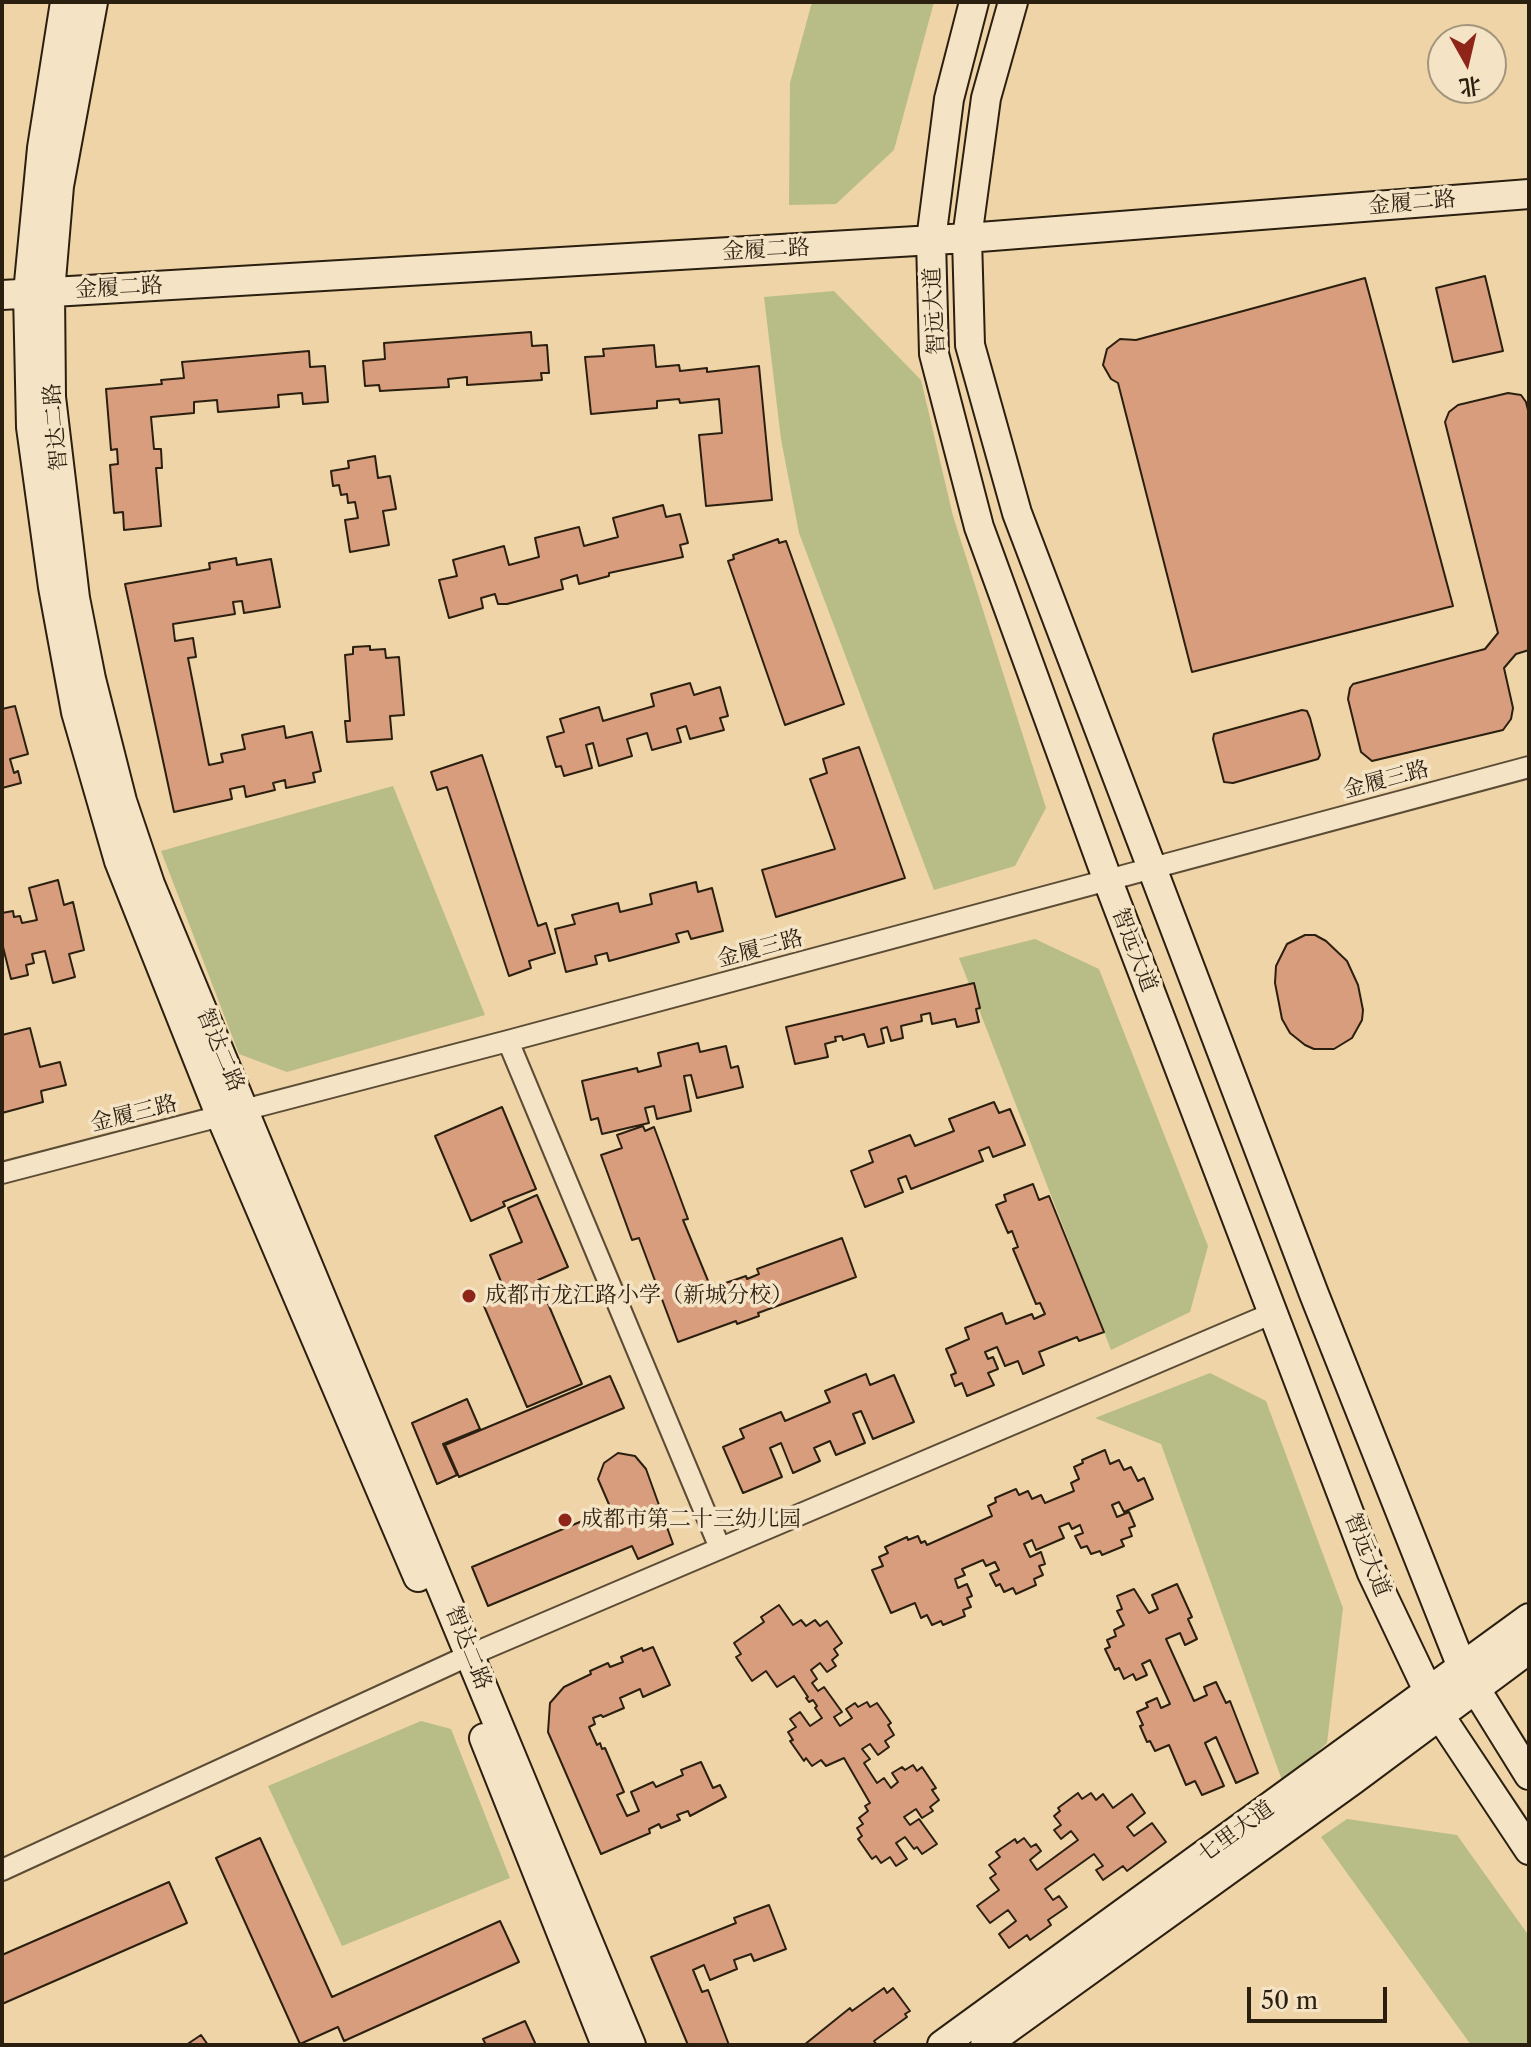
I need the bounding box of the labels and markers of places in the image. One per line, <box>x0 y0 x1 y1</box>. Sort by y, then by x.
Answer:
place label: 成都市龙江路小学（新城分校） <box>485 1283 793 1309</box>
marker: 成都市龙江路小学（新城分校） <box>460 1287 478 1305</box>
place label: 成都市第二十三幼儿园 <box>581 1507 801 1533</box>
marker: 成都市第二十三幼儿园 <box>556 1511 574 1529</box>

